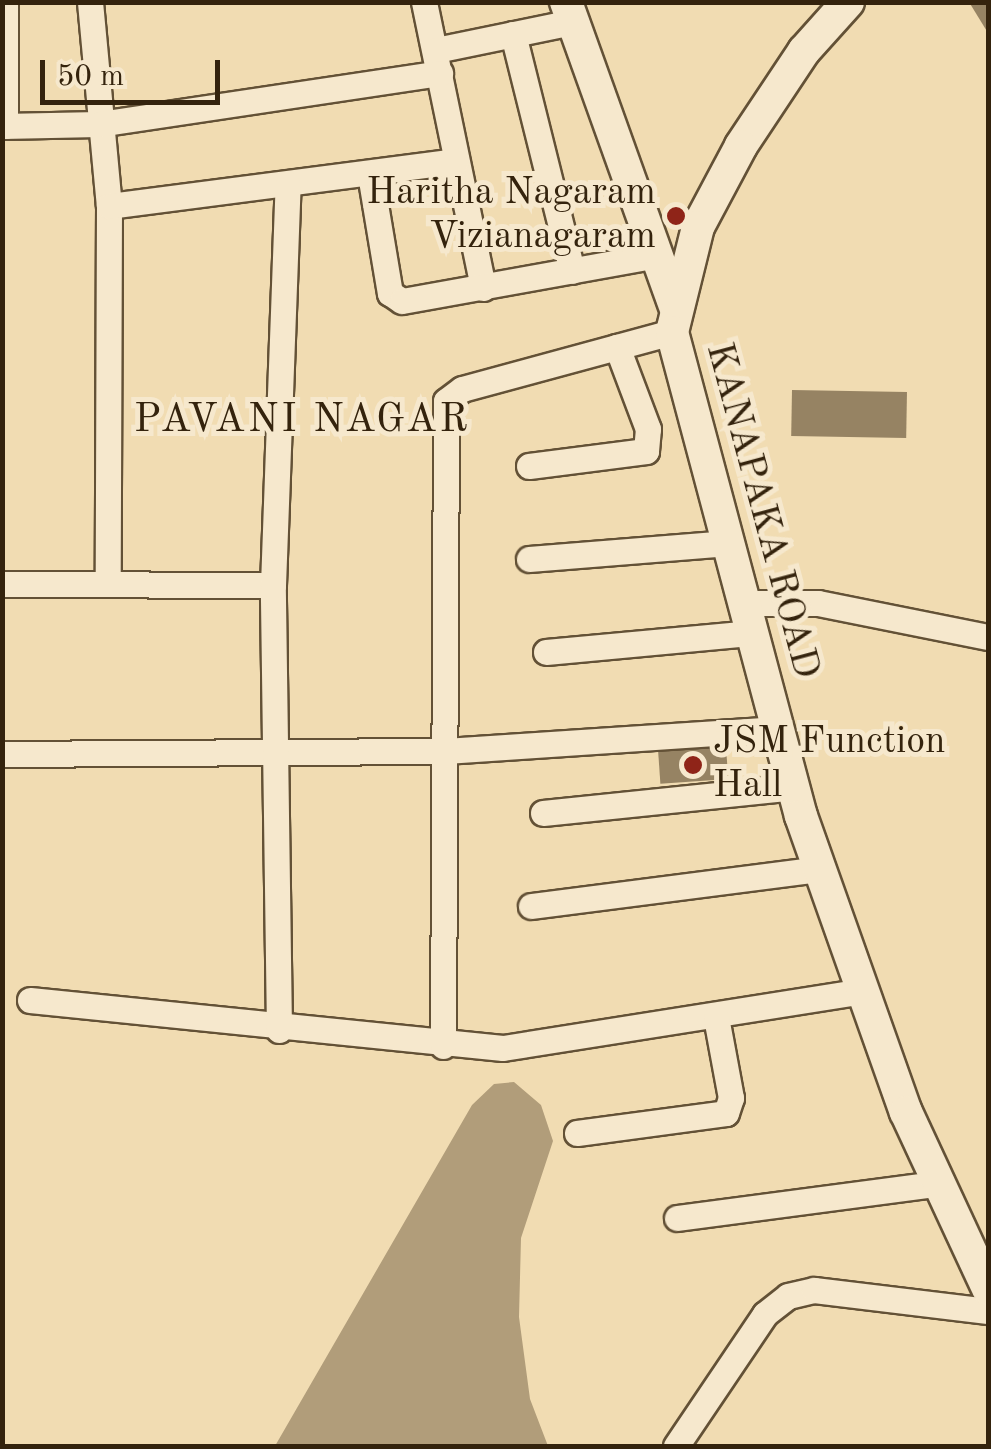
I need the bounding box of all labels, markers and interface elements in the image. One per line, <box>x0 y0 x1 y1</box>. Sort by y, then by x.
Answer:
scale bar <box>45 40 225 102</box>
text: 50 m <box>57 62 124 92</box>
place label: Haritha Nagaram Vizianagaram <box>366 171 656 260</box>
marker: Haritha Nagaram Vizianagaram <box>665 205 687 227</box>
street label: KANAPAKA ROAD <box>694 338 828 684</box>
district label: PAVANI NAGAR <box>134 397 470 445</box>
place label: JSM Function Hall <box>713 720 946 809</box>
marker: JSM Function Hall <box>682 754 704 776</box>

